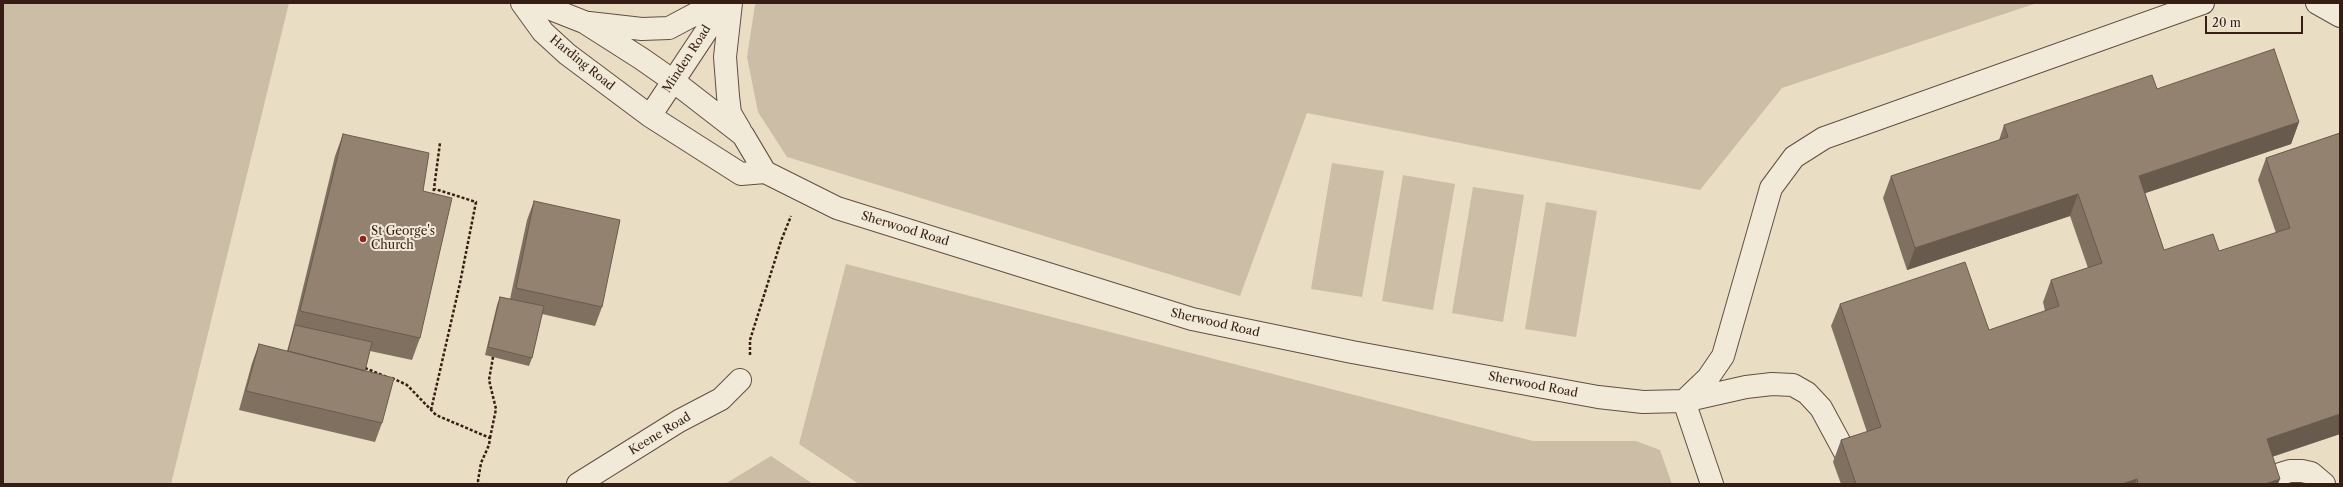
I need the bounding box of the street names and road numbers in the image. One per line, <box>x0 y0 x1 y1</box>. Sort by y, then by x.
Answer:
street label: Minden Road <box>660 22 714 96</box>
street label: Harding Road <box>547 33 617 93</box>
street label: Sherwood Road <box>859 209 951 249</box>
street label: Sherwood Road <box>1169 306 1261 340</box>
street label: Sherwood Road <box>1487 369 1579 401</box>
street label: Keene Road <box>626 410 694 458</box>

